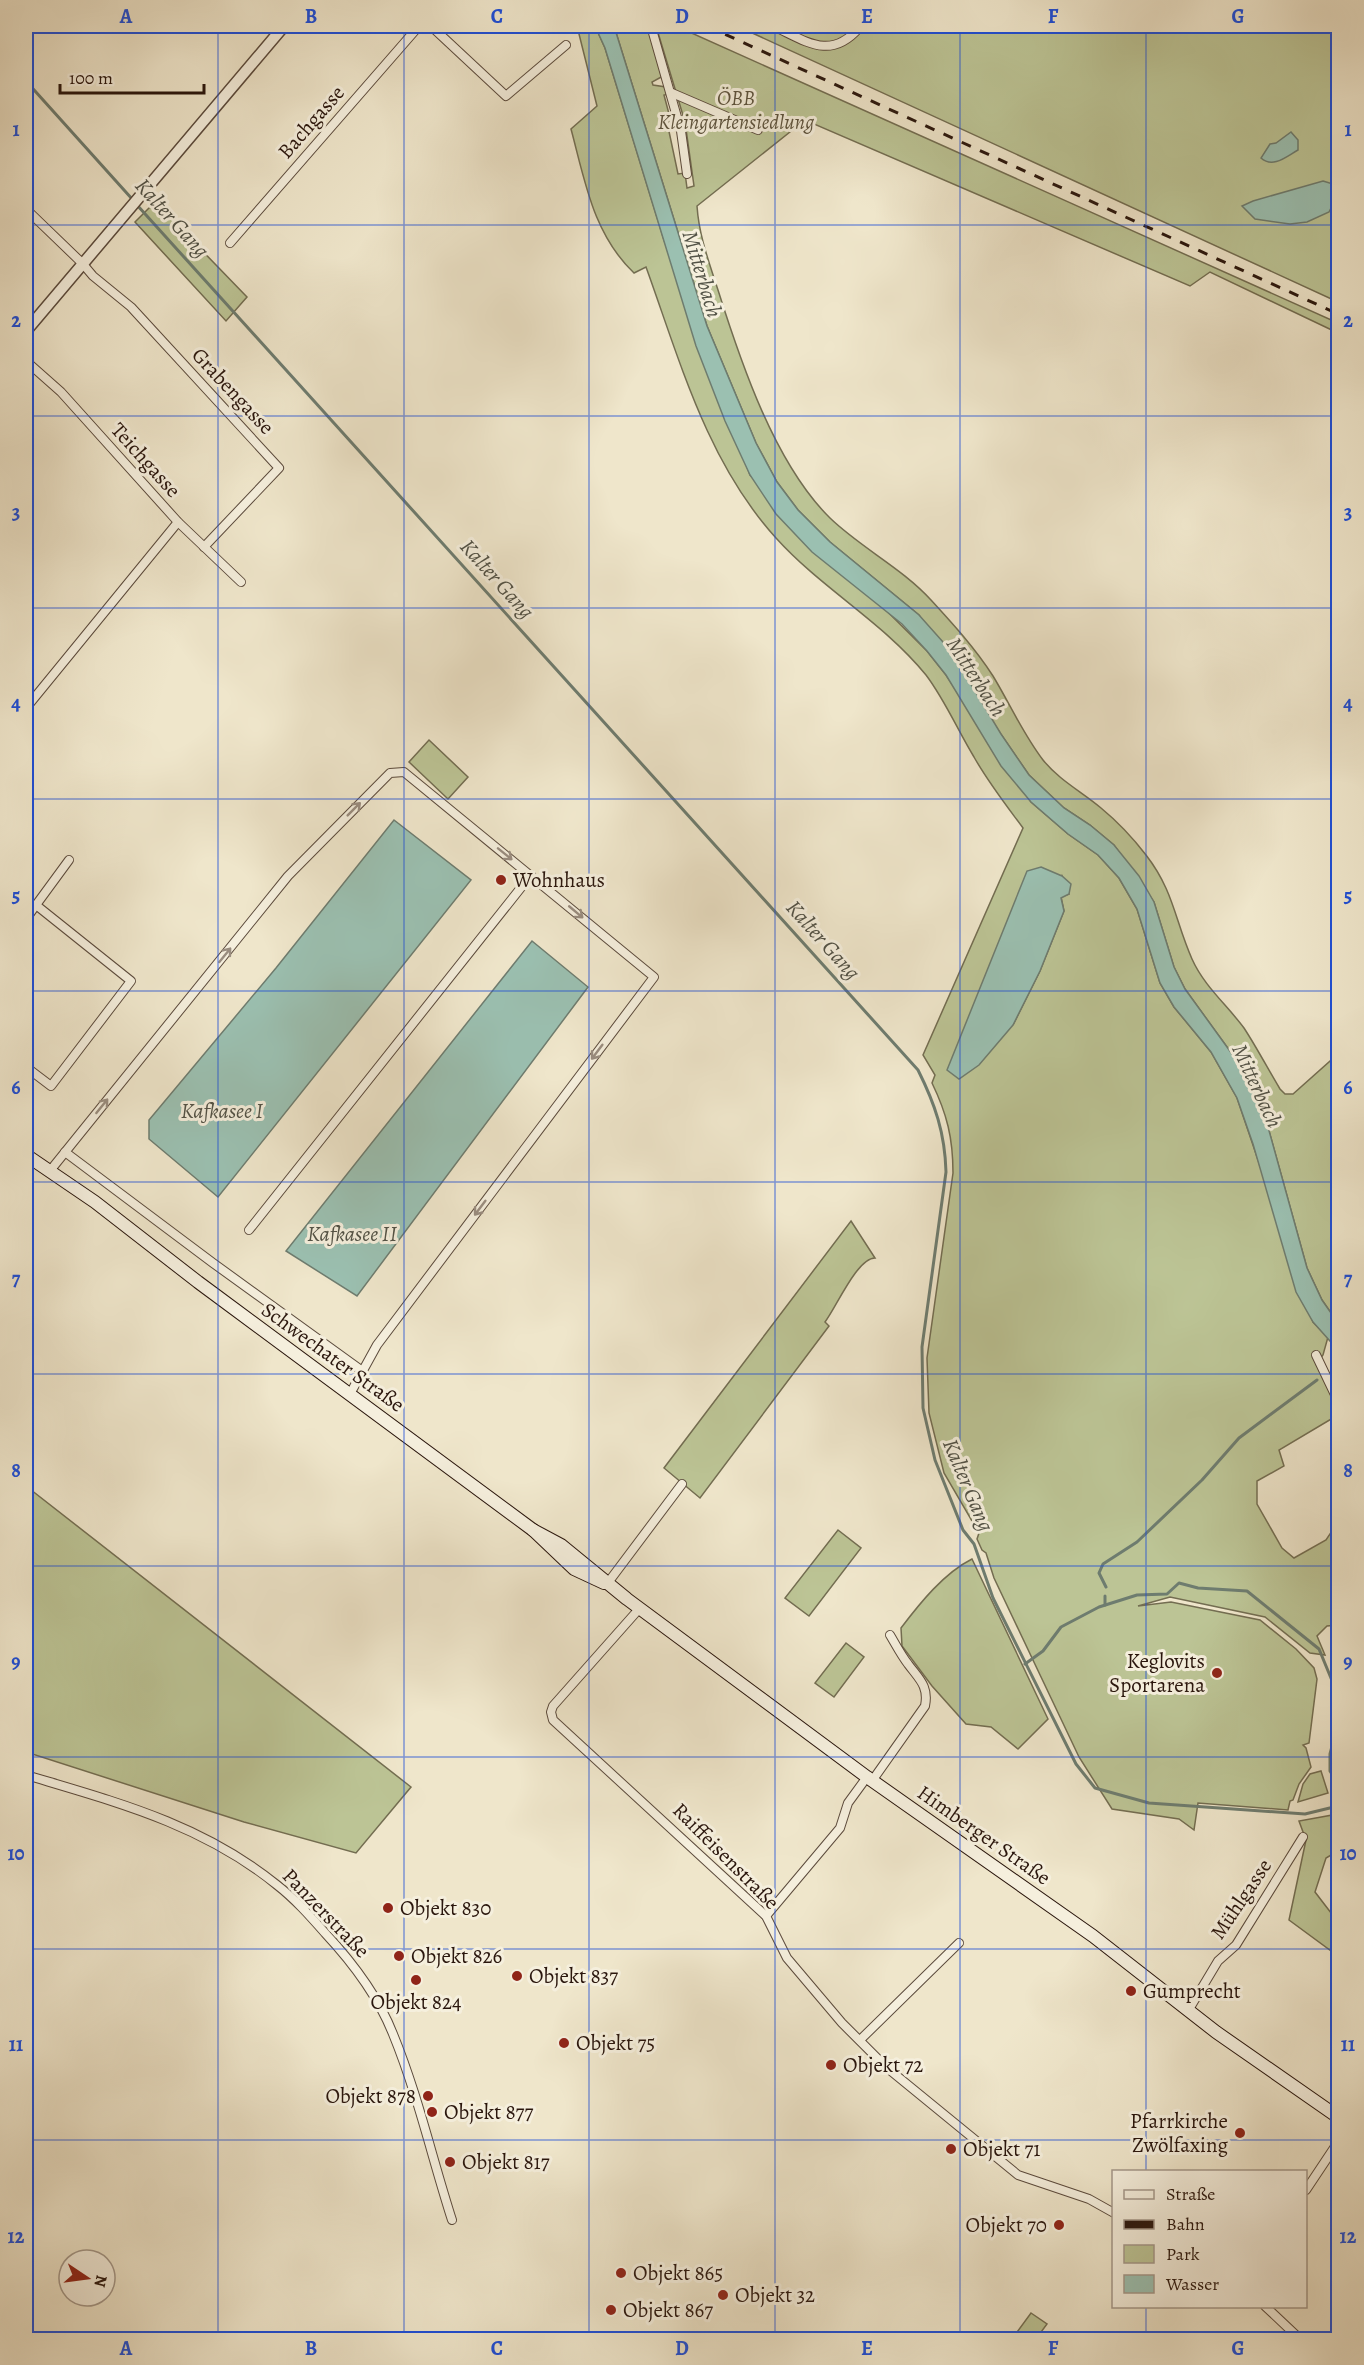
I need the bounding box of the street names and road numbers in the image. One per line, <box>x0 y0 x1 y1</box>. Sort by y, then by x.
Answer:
street label: Bachgasse <box>271 79 351 165</box>
street label: Grabengasse <box>186 342 280 440</box>
street label: Teichgasse <box>105 416 187 504</box>
street label: Schwechater Straße <box>256 1296 410 1418</box>
street label: Himberger Straße <box>912 1779 1056 1891</box>
street label: Raiffeisenstraße <box>666 1796 786 1916</box>
street label: Mühlgasse <box>1204 1853 1278 1945</box>
street label: Panzerstraße <box>276 1862 376 1964</box>

